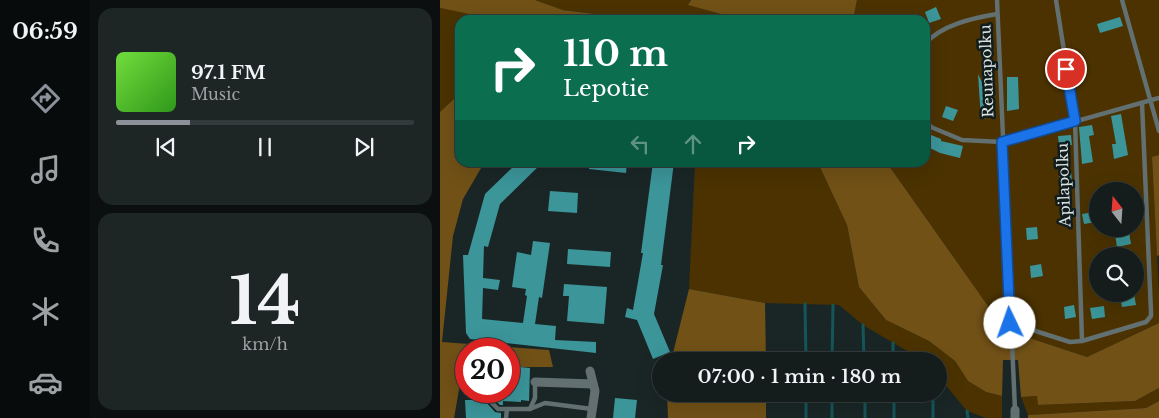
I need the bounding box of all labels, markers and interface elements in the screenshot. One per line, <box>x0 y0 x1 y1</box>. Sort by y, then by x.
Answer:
text: 06:59 <box>12 18 78 45</box>
street label: Reunapolku <box>975 24 998 118</box>
text: 110 m <box>563 32 668 75</box>
icon: right <box>480 35 545 100</box>
pin <box>1045 48 1087 90</box>
icon: arrive <box>1052 55 1080 83</box>
text: 97.1 FM <box>191 61 266 84</box>
text: Lepotie <box>563 75 649 102</box>
icon: directions <box>28 81 63 116</box>
text: Music <box>191 84 240 104</box>
icon: left <box>626 130 654 158</box>
icon: ahead <box>679 130 707 158</box>
icon: right <box>732 130 760 158</box>
icon: previous <box>152 133 180 161</box>
icon: pause <box>251 133 279 161</box>
icon: next <box>350 133 378 161</box>
street label: Apilapolku <box>1053 143 1074 228</box>
icon: music <box>28 152 63 187</box>
north arrow <box>1089 182 1144 238</box>
map controls <box>1089 182 1144 302</box>
icon: phone <box>28 223 63 258</box>
button: search <box>1089 247 1144 302</box>
text: 14 <box>229 261 301 342</box>
icon: climate <box>28 294 63 329</box>
position arrow <box>983 296 1035 348</box>
text: km/h <box>242 334 288 354</box>
speed limit sign: 20 <box>455 338 520 403</box>
icon: car <box>28 365 63 400</box>
text: 07:00 · 1 min · 180 m <box>698 365 901 388</box>

